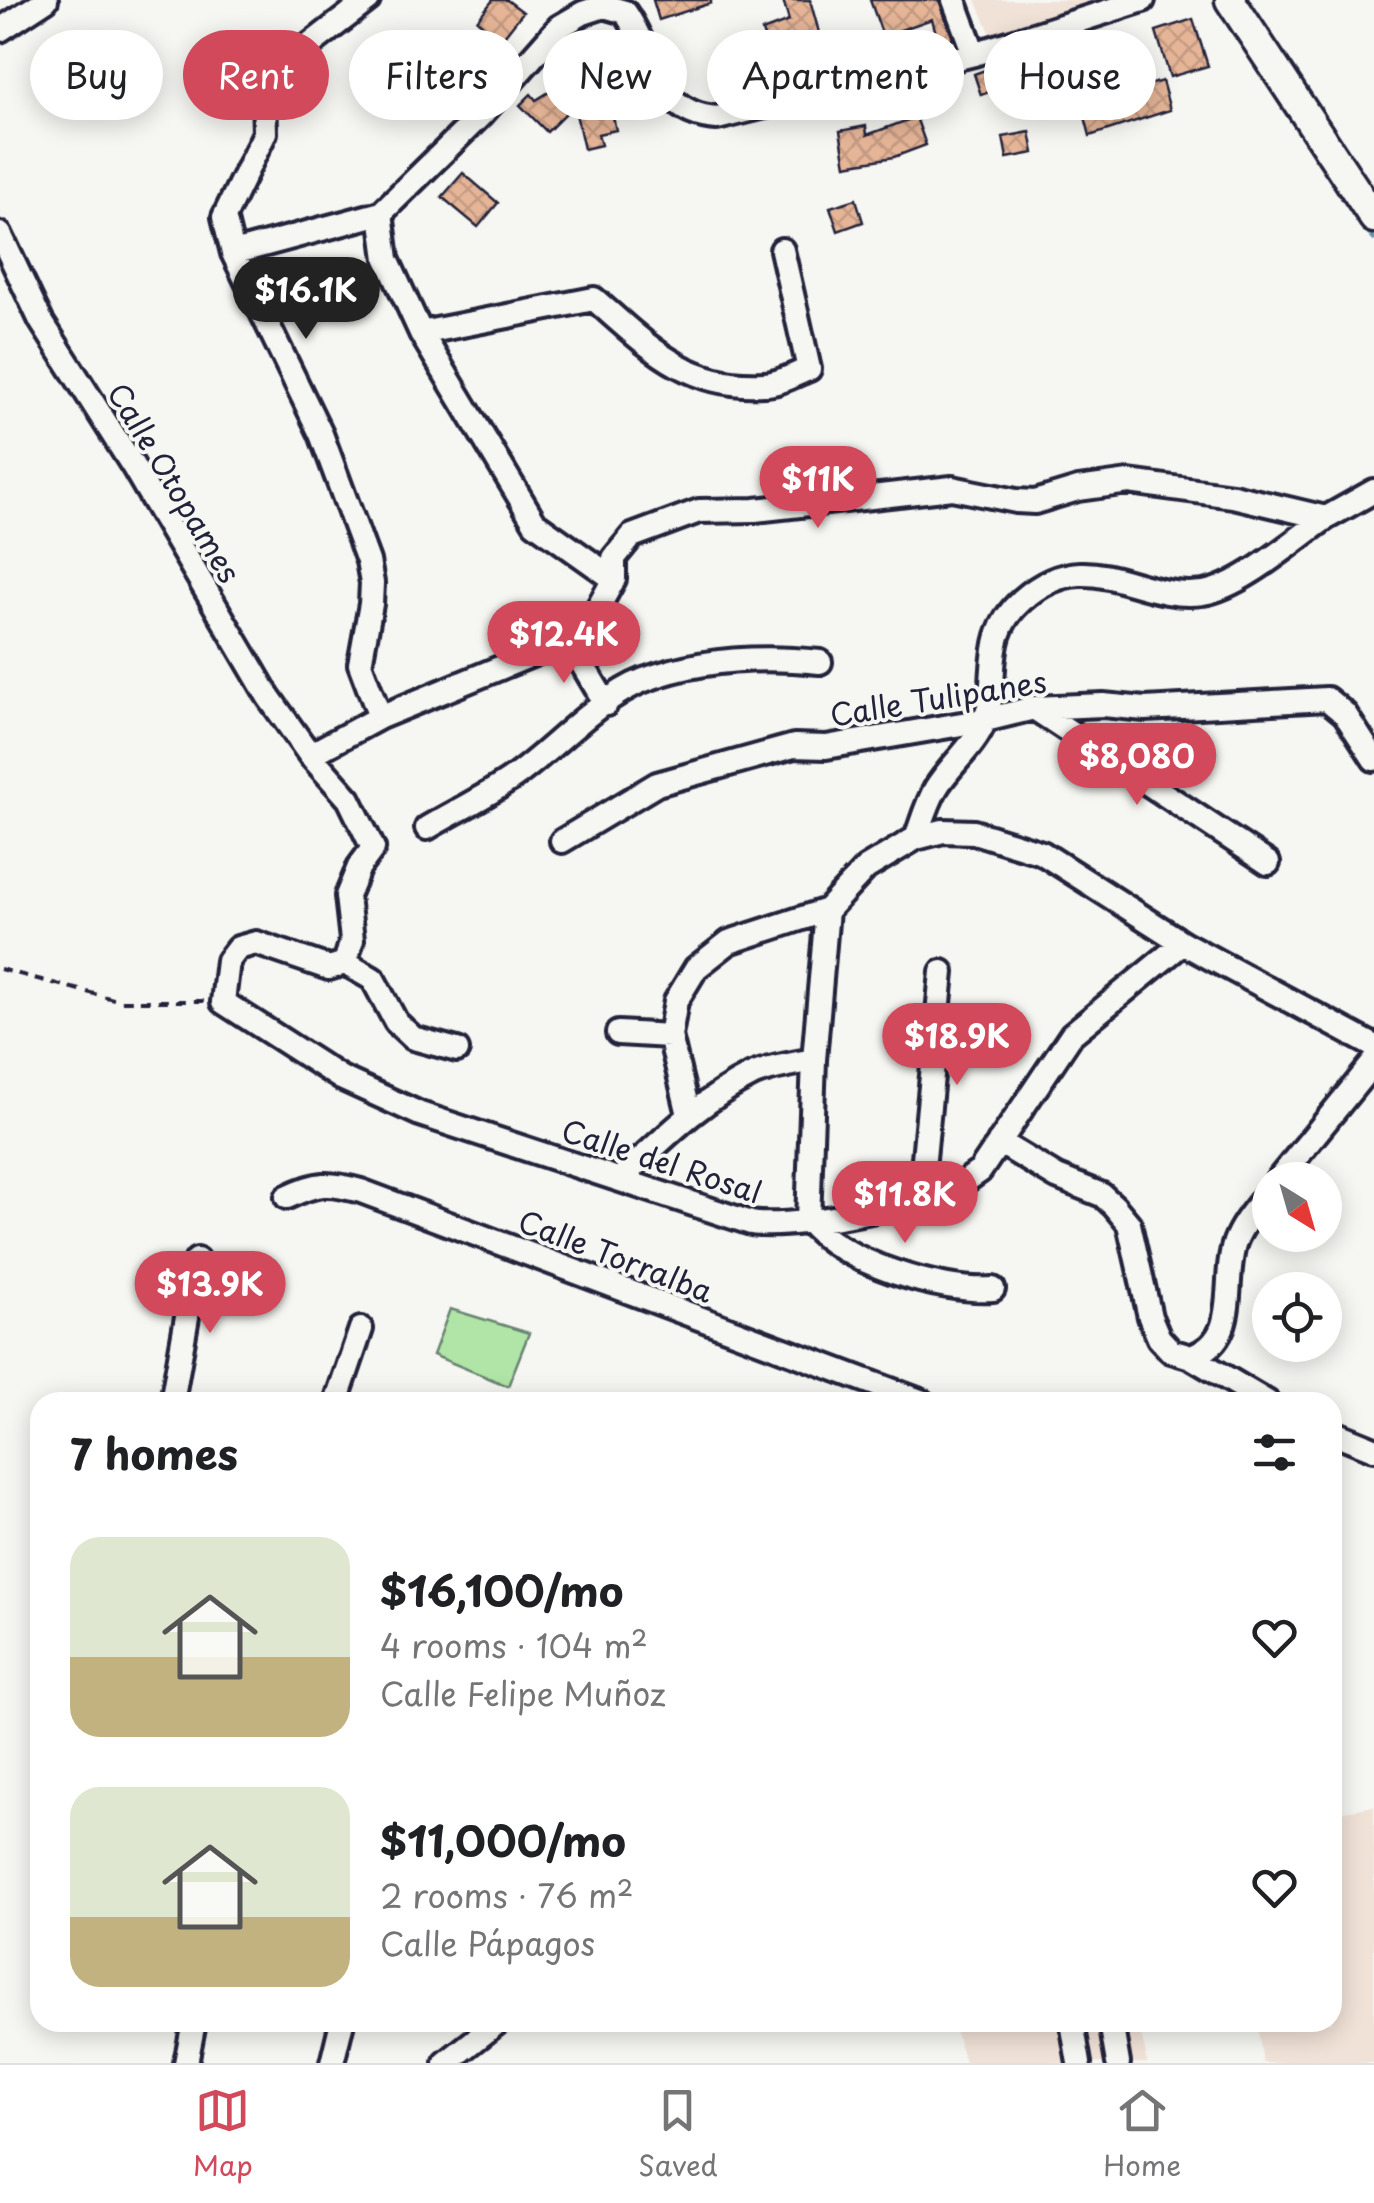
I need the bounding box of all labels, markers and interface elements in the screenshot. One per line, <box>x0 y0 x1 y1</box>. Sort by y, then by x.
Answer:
chip: Buy <box>30 30 163 120</box>
chip: Rent <box>183 30 329 120</box>
chip: Filters <box>349 30 523 120</box>
chip: New <box>543 30 687 120</box>
chip: Apartment <box>707 30 964 120</box>
chip: House <box>984 30 1156 120</box>
pin: $16.1K <box>225 257 387 342</box>
text: $16.1K <box>255 265 357 313</box>
street label: Calle Otopames <box>97 373 253 591</box>
pin: $11K <box>759 446 877 531</box>
text: $11K <box>782 454 855 502</box>
pin: $12.4K <box>483 601 645 686</box>
text: $12.4K <box>509 609 619 657</box>
street label: Calle Tulipanes <box>826 658 1050 736</box>
pin: $8,080 <box>1056 723 1218 808</box>
text: $8,080 <box>1079 731 1195 779</box>
pin: $18.9K <box>876 1003 1038 1088</box>
text: $18.9K <box>904 1011 1010 1059</box>
street label: Calle del Rosal <box>556 1106 768 1214</box>
pin: $11.8K <box>824 1161 986 1246</box>
north arrow <box>1252 1162 1342 1252</box>
map controls <box>1252 1162 1342 1362</box>
text: $11.8K <box>854 1169 956 1217</box>
street label: Calle Torralba <box>512 1197 720 1313</box>
pin: $13.9K <box>129 1251 291 1336</box>
text: $13.9K <box>157 1259 263 1307</box>
button: locate <box>1252 1272 1342 1362</box>
text: 7 homes <box>70 1421 238 1484</box>
icon: filters <box>1247 1425 1302 1480</box>
text: $16,100/mo <box>380 1558 624 1621</box>
icon: home <box>150 1577 270 1697</box>
icon: heart <box>1247 1610 1302 1665</box>
text: 4 rooms · 104 m² <box>380 1621 648 1669</box>
text: Calle Felipe Muñoz <box>380 1669 666 1717</box>
text: $11,000/mo <box>380 1808 626 1871</box>
icon: home <box>150 1827 270 1947</box>
icon: heart <box>1247 1860 1302 1915</box>
text: 2 rooms · 76 m² <box>380 1871 634 1919</box>
text: Calle Pápagos <box>380 1919 595 1967</box>
tab: Map <box>193 2083 253 2186</box>
tab: Saved <box>638 2083 718 2186</box>
tab: Home <box>1103 2083 1181 2186</box>

